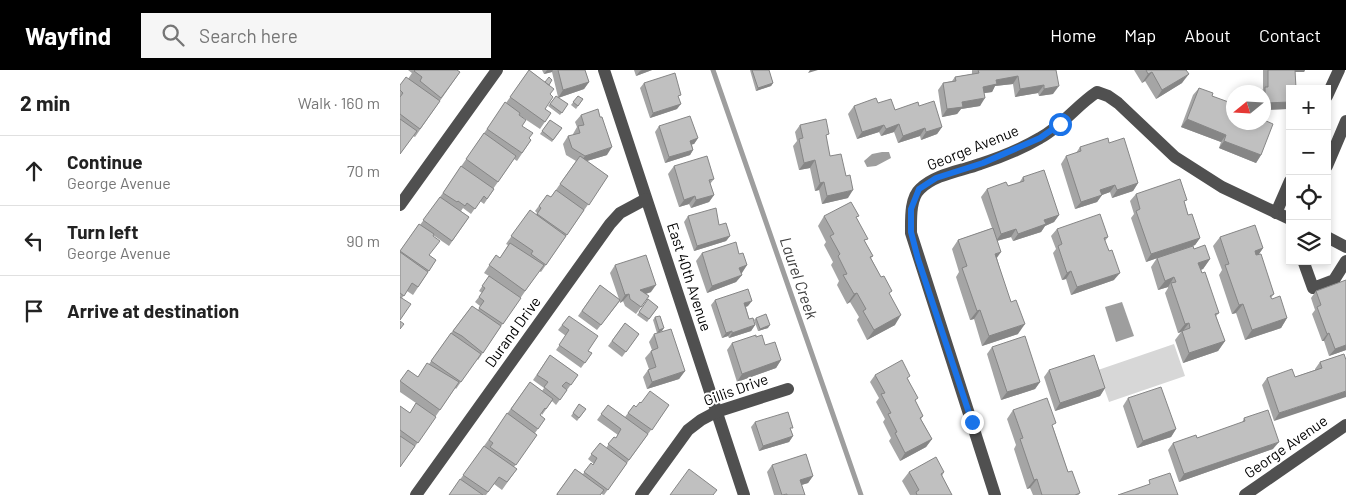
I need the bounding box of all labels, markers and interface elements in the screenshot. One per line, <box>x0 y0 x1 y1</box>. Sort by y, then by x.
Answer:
search box <box>141 13 491 58</box>
text: Wayfind <box>25 21 111 50</box>
icon: search <box>159 21 187 49</box>
text: Search here <box>199 24 298 47</box>
text: Home <box>1050 24 1096 46</box>
text: Map <box>1124 24 1156 46</box>
text: About <box>1184 24 1231 46</box>
text: Contact <box>1259 24 1321 46</box>
north arrow <box>1226 85 1271 130</box>
map controls <box>1286 85 1331 265</box>
button: + <box>1286 85 1331 130</box>
text: 2 min <box>20 90 70 115</box>
text: Walk · 160 m <box>298 93 380 112</box>
route start <box>1049 113 1072 136</box>
street label: George Avenue <box>924 120 1021 174</box>
button: − <box>1286 130 1331 175</box>
text: Continue <box>67 150 143 173</box>
icon: ahead <box>20 157 48 185</box>
text: 70 m <box>347 161 380 180</box>
text: George Avenue <box>67 173 171 192</box>
button: locate <box>1286 175 1331 220</box>
text: Turn left <box>67 220 138 243</box>
street label: East 40th Avenue <box>664 220 716 333</box>
button: layers <box>1286 220 1331 265</box>
icon: left <box>20 227 48 255</box>
text: 90 m <box>346 231 380 250</box>
water label: Laurel Creek <box>777 234 822 322</box>
text: George Avenue <box>67 243 171 262</box>
street label: Durand Drive <box>481 293 544 370</box>
icon: arrive <box>20 297 48 325</box>
text: Arrive at destination <box>67 299 239 322</box>
street label: Gillis Drive <box>701 369 770 409</box>
route end <box>961 411 984 434</box>
street label: George Avenue <box>1240 411 1330 481</box>

